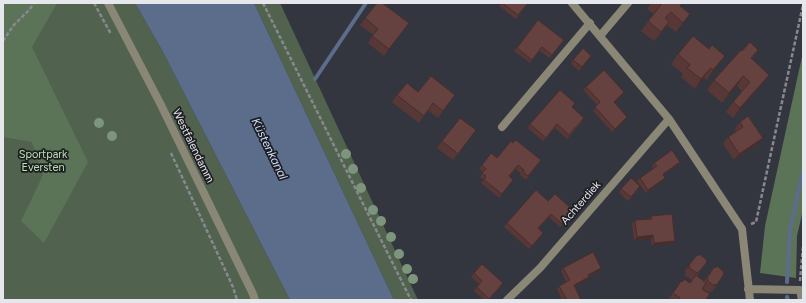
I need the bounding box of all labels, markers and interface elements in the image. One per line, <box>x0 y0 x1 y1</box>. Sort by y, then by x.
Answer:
street label: Westfalendamm <box>169 107 217 185</box>
water label: Küstenkanal <box>248 116 290 182</box>
park label: Sportpark Eversten <box>19 148 67 174</box>
street label: Achterdiek <box>558 178 604 228</box>

